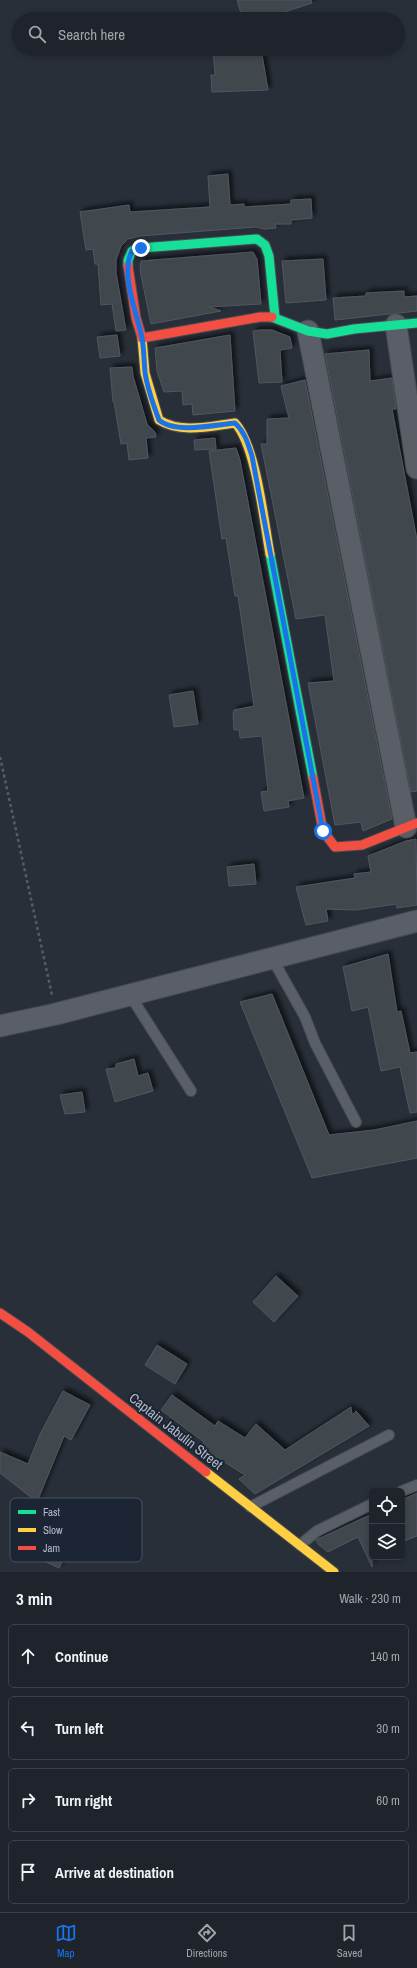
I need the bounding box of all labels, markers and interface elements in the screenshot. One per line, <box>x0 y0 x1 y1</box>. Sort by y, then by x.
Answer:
search box <box>12 12 405 56</box>
icon: search <box>26 23 48 45</box>
text: Search here <box>58 24 125 45</box>
route end <box>132 239 150 257</box>
route start <box>314 822 332 840</box>
street label: Captain Jabulin Street <box>125 1389 227 1473</box>
map controls <box>369 1488 405 1560</box>
button: locate <box>369 1488 405 1524</box>
legend <box>10 1498 142 1562</box>
text: Fast <box>43 1505 61 1519</box>
text: Slow <box>43 1523 63 1537</box>
button: layers <box>369 1524 405 1560</box>
text: Jam <box>43 1541 60 1555</box>
text: 3 min <box>16 1587 52 1610</box>
text: Walk · 230 m <box>339 1590 401 1607</box>
icon: ahead <box>17 1645 39 1667</box>
text: Continue <box>55 1646 108 1667</box>
text: 140 m <box>370 1648 400 1665</box>
icon: left <box>17 1717 39 1739</box>
text: Turn left <box>55 1718 103 1739</box>
text: 30 m <box>376 1720 400 1737</box>
icon: right <box>17 1789 39 1811</box>
text: Turn right <box>55 1790 112 1811</box>
text: 60 m <box>376 1792 400 1809</box>
icon: arrive <box>17 1861 39 1883</box>
text: Arrive at destination <box>55 1862 174 1883</box>
tab: Map <box>55 1922 77 1960</box>
tab: Directions <box>186 1922 227 1960</box>
tab: Saved <box>337 1922 362 1960</box>

